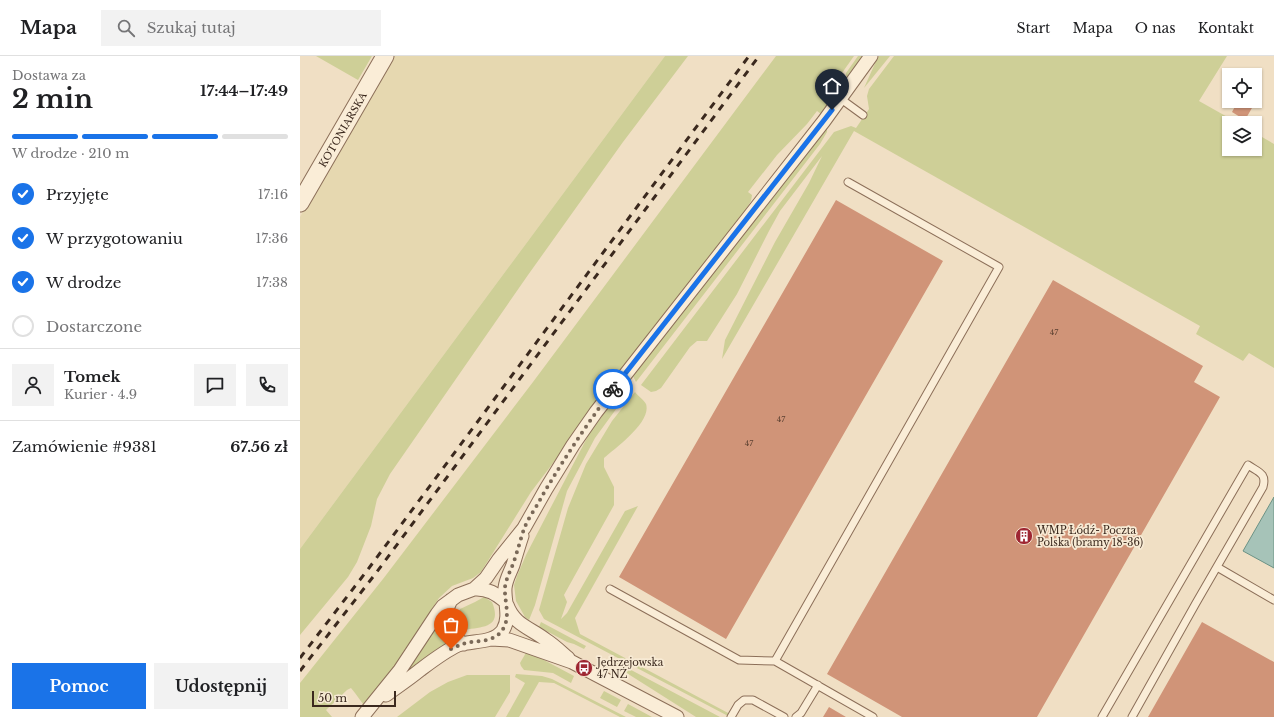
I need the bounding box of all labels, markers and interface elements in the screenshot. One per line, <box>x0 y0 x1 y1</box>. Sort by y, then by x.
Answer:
search box <box>101 10 381 46</box>
text: Mapa <box>20 16 77 39</box>
icon: search <box>115 17 137 39</box>
text: Szukaj tutaj <box>147 18 235 37</box>
text: Start <box>1016 19 1050 37</box>
text: Mapa <box>1072 19 1113 37</box>
text: O nas <box>1135 19 1176 37</box>
text: Kontakt <box>1198 19 1254 37</box>
text: Dostawa za <box>12 67 86 84</box>
map controls <box>1222 68 1262 156</box>
button: locate <box>1222 68 1262 108</box>
pin <box>815 69 849 110</box>
icon: home <box>821 75 843 97</box>
text: 17:44–17:49 <box>200 81 288 100</box>
text: 2 min <box>12 83 93 115</box>
street label: KOTONIARSKA <box>316 89 370 169</box>
button: layers <box>1222 116 1262 156</box>
text: W drodze · 210 m <box>12 145 129 162</box>
icon: check <box>12 183 34 205</box>
text: Przyjęte <box>46 185 109 204</box>
text: 17:16 <box>258 186 288 203</box>
icon: check <box>12 227 34 249</box>
text: W przygotowaniu <box>46 229 183 248</box>
text: 17:36 <box>256 230 288 247</box>
icon: check <box>12 271 34 293</box>
text: W drodze <box>46 273 121 292</box>
text: 17:38 <box>256 274 288 291</box>
text: Dostarczone <box>46 317 142 336</box>
house number: 47 <box>1050 327 1059 337</box>
button: person <box>12 364 54 406</box>
button: chat <box>194 364 236 406</box>
button: phone <box>246 364 288 406</box>
text: Tomek <box>64 367 120 386</box>
courier <box>593 369 633 409</box>
icon: bike <box>602 378 624 400</box>
text: Kurier · 4.9 <box>64 386 137 403</box>
house number: 47 <box>777 414 786 424</box>
text: Zamówienie #9381 <box>12 437 157 456</box>
text: 67.56 zł <box>230 437 288 456</box>
house number: 47 <box>745 438 754 448</box>
place label: WMP Łódź- Poczta Polska (bramy 18-36) <box>1036 524 1143 549</box>
building icon: WMP Łódź- Poczta Polska (bramy 18-36) <box>1014 526 1034 546</box>
pin <box>434 608 468 649</box>
icon: bag <box>440 614 462 636</box>
place label: Jędrzejowska 47 NŻ <box>595 656 664 681</box>
bus stop icon: Jędrzejowska 47 NŻ <box>574 658 594 678</box>
button: Pomoc <box>12 663 146 709</box>
button: Udostępnij <box>154 663 288 709</box>
scale bar <box>312 689 396 708</box>
text: 50 m <box>318 691 347 705</box>

